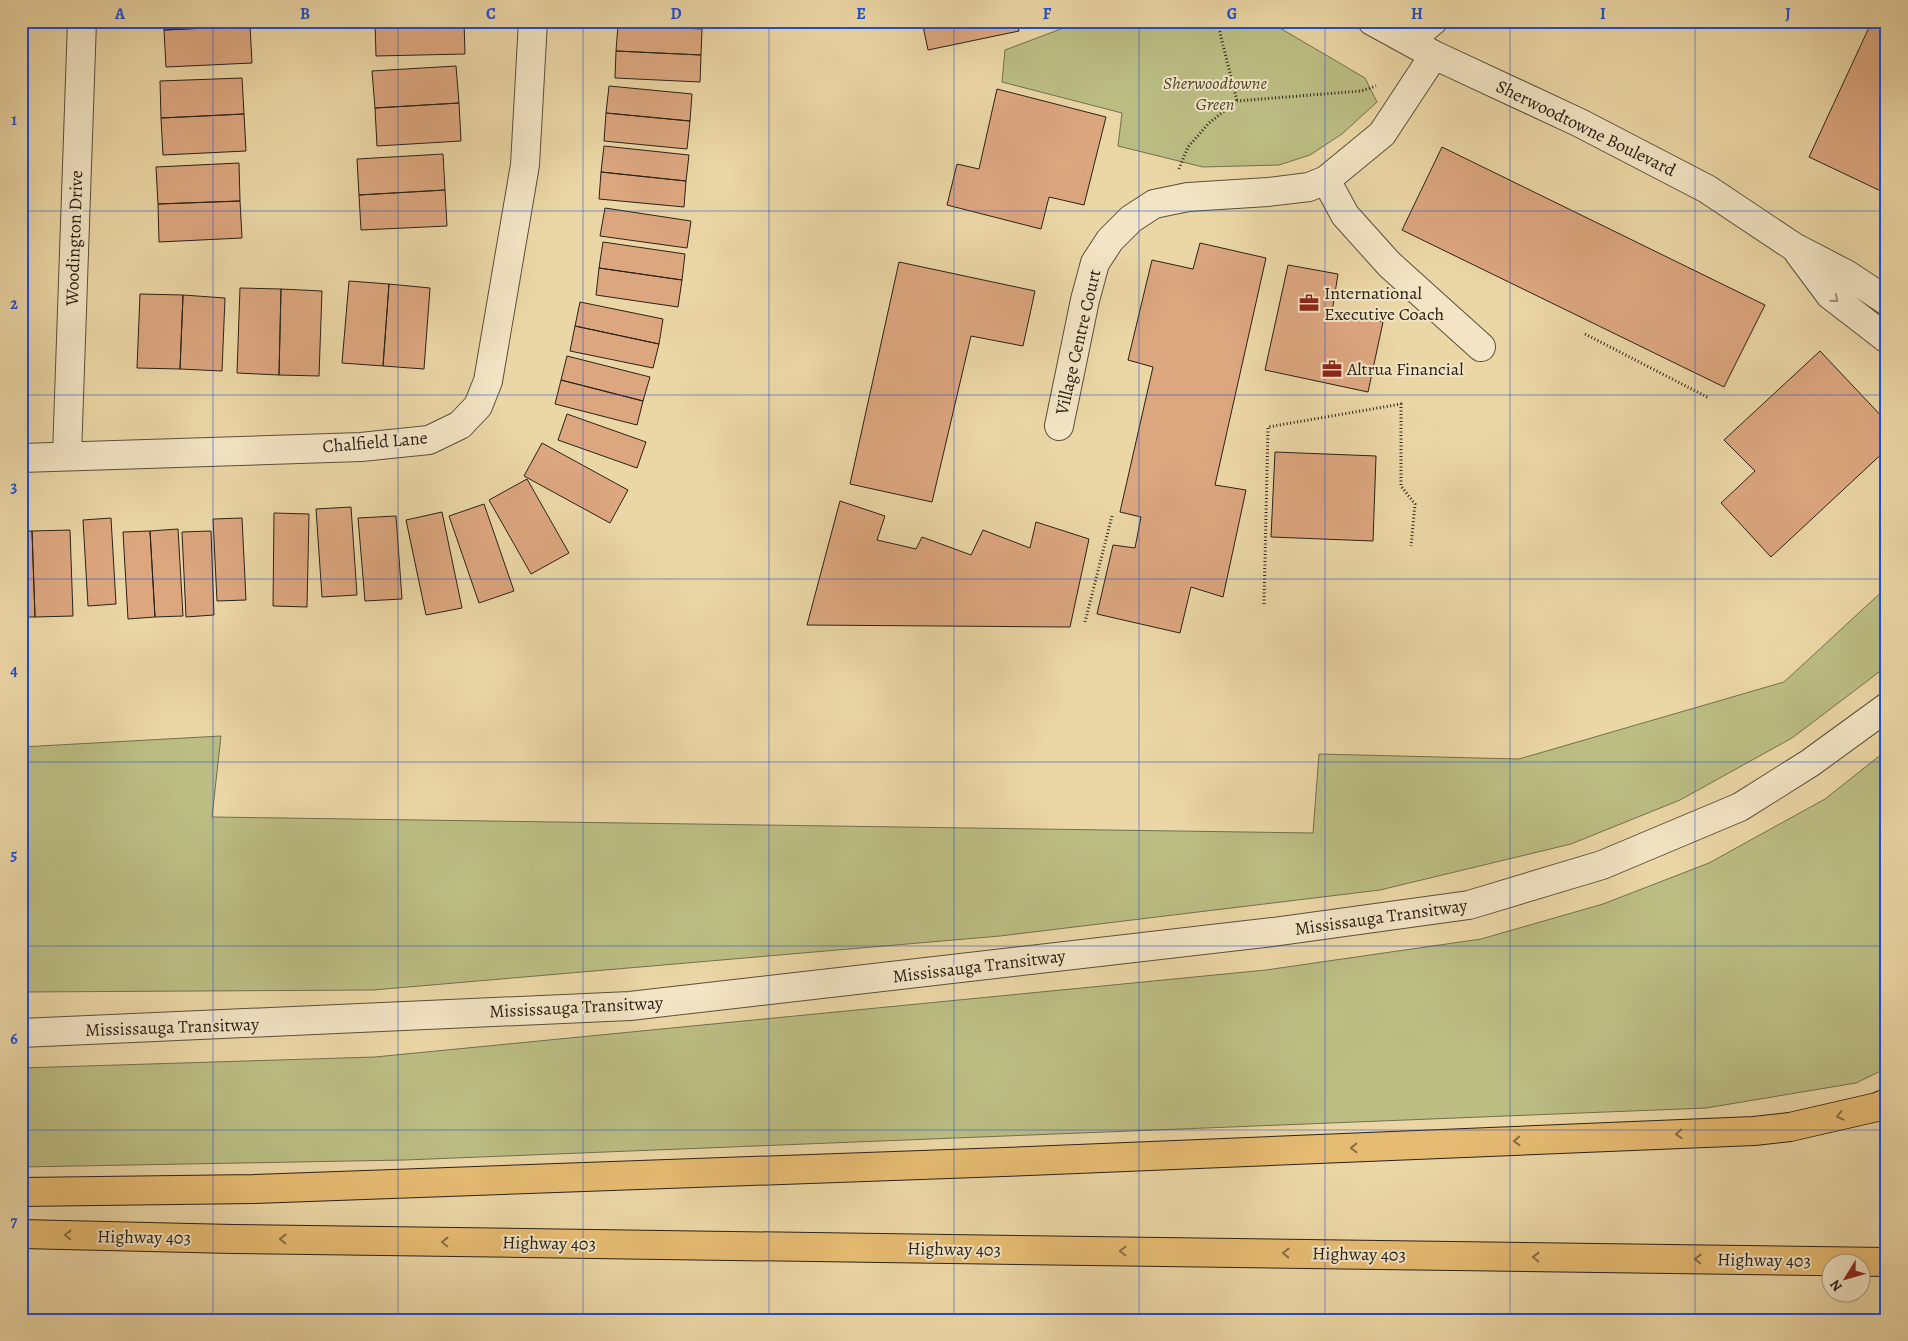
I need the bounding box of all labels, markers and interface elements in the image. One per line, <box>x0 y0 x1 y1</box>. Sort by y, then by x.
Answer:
text: A <box>114 3 126 25</box>
text: B <box>300 3 310 25</box>
text: C <box>486 3 496 25</box>
text: D <box>670 3 682 25</box>
text: E <box>856 3 866 25</box>
text: F <box>1043 3 1052 25</box>
text: G <box>1227 3 1237 25</box>
text: H <box>1411 3 1423 25</box>
text: I <box>1600 3 1606 25</box>
text: J <box>1785 3 1791 25</box>
park label: Sherwoodtowne Green <box>1163 71 1267 116</box>
street label: Sherwoodtowne Boulevard <box>1492 74 1680 182</box>
text: 1 <box>11 109 17 131</box>
street label: Woodington Drive <box>60 170 88 307</box>
street label: Village Centre Court <box>1049 267 1106 418</box>
place label: International Executive Coach <box>1324 281 1445 326</box>
office icon: International Executive Coach <box>1298 292 1320 314</box>
text: 2 <box>10 293 18 315</box>
one-way arrow <box>1830 293 1839 302</box>
place label: Altrua Financial <box>1346 357 1464 381</box>
office icon: Altrua Financial <box>1321 358 1343 380</box>
street label: Chalfield Lane <box>321 425 429 459</box>
text: 3 <box>11 476 18 498</box>
text: 4 <box>10 660 18 682</box>
text: 5 <box>11 844 18 866</box>
street label: Mississauga Transitway <box>1293 893 1470 941</box>
street label: Mississauga Transitway <box>891 943 1068 989</box>
street label: Mississauga Transitway <box>488 990 664 1024</box>
street label: Mississauga Transitway <box>85 1012 260 1042</box>
text: 6 <box>10 1028 18 1050</box>
one-way arrow <box>1835 1110 1844 1121</box>
one-way arrow <box>1675 1129 1683 1140</box>
one-way arrow <box>1512 1136 1520 1147</box>
one-way arrow <box>1350 1142 1358 1153</box>
text: 7 <box>11 1211 18 1233</box>
street label: Highway 403 <box>97 1224 191 1250</box>
one-way arrow <box>64 1230 72 1240</box>
street label: Highway 403 <box>502 1230 596 1256</box>
one-way arrow <box>279 1234 287 1245</box>
street label: Highway 403 <box>907 1236 1001 1262</box>
one-way arrow <box>441 1237 449 1247</box>
street label: Highway 403 <box>1312 1241 1406 1267</box>
one-way arrow <box>1119 1246 1126 1256</box>
street label: Highway 403 <box>1717 1247 1811 1273</box>
one-way arrow <box>1281 1248 1289 1258</box>
one-way arrow <box>1531 1252 1539 1262</box>
one-way arrow <box>1694 1254 1702 1264</box>
north arrow <box>1820 1254 1870 1304</box>
text: N <box>1825 1276 1847 1295</box>

